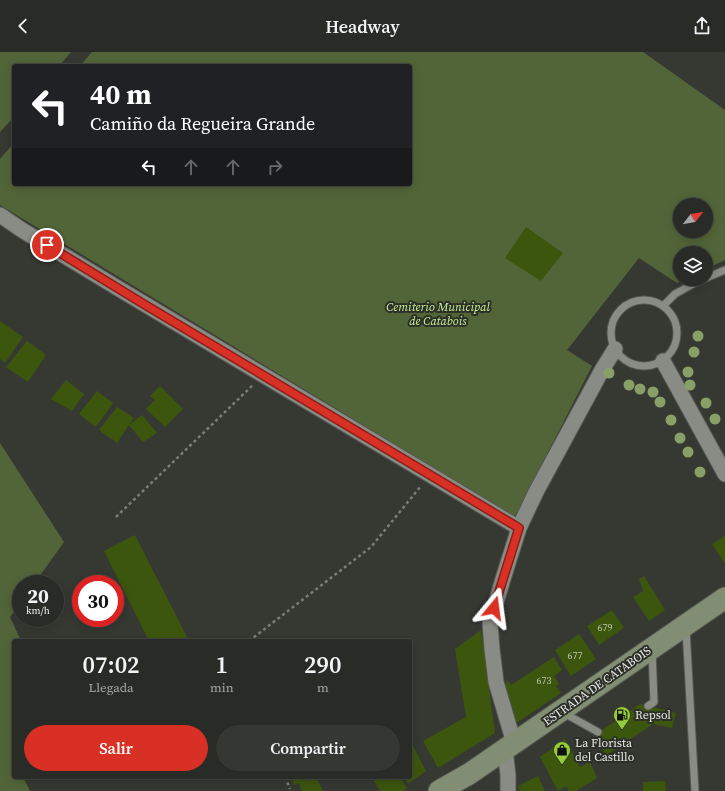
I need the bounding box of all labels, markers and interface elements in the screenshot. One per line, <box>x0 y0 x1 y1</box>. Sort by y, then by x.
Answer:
text: Headway <box>325 14 400 39</box>
icon: back <box>12 15 34 37</box>
icon: share <box>691 15 713 37</box>
text: 40 m <box>90 75 152 113</box>
icon: left <box>24 80 76 132</box>
text: Camiño da Regueira Grande <box>90 111 315 136</box>
icon: left <box>138 156 160 178</box>
icon: ahead <box>180 156 202 178</box>
icon: ahead <box>222 156 244 178</box>
icon: right <box>264 156 286 178</box>
north arrow <box>673 198 713 238</box>
map controls <box>673 198 713 286</box>
pin <box>30 228 64 262</box>
icon: arrive <box>36 234 58 256</box>
button: layers <box>673 246 713 286</box>
park label: Cemiterio Municipal de Catabois <box>386 299 490 329</box>
speed limit sign: 30 <box>72 575 124 627</box>
text: 20 <box>27 582 49 610</box>
position arrow <box>473 587 515 629</box>
text: km/h <box>26 604 50 617</box>
house number: 679 <box>598 621 613 634</box>
street label: ESTRADA DE CATABOIS <box>540 643 654 729</box>
text: 07:02 <box>82 648 140 681</box>
text: 1 <box>216 648 228 681</box>
text: 290 <box>304 648 342 681</box>
house number: 677 <box>568 649 583 662</box>
house number: 673 <box>537 674 552 687</box>
text: Llegada <box>88 679 134 696</box>
text: min <box>210 679 234 696</box>
text: m <box>317 679 329 696</box>
fuel station icon: Repsol <box>612 705 632 730</box>
place label: Repsol <box>635 707 671 723</box>
button: Salir <box>24 725 208 771</box>
button: Compartir <box>216 725 400 771</box>
place label: La Florista del Castillo <box>575 735 635 765</box>
shop icon: La Florista del Castillo <box>552 740 572 765</box>

